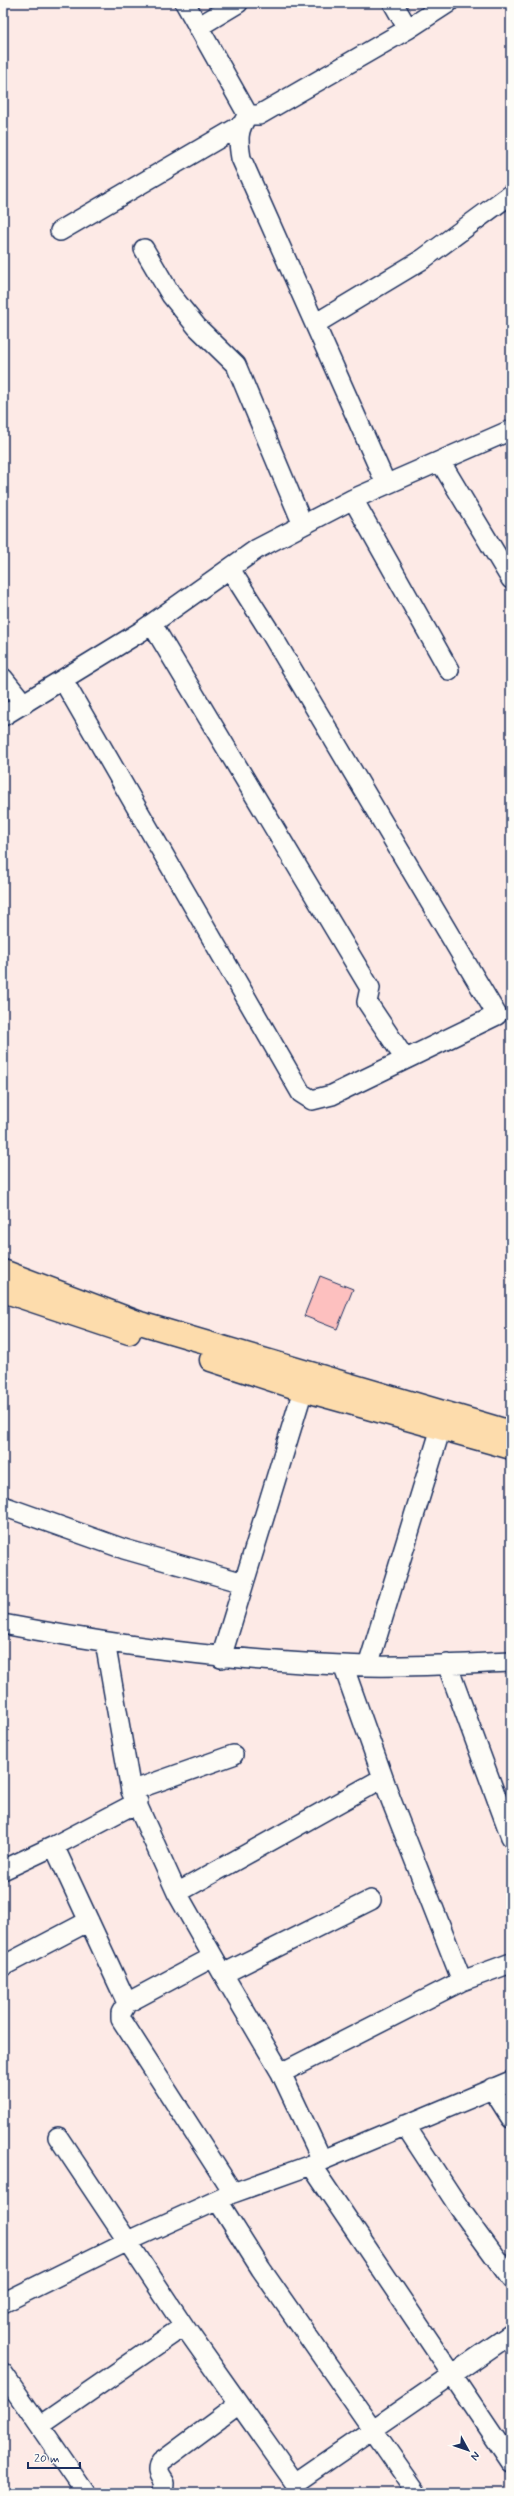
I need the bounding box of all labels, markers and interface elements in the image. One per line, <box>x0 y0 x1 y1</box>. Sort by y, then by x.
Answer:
north arrow <box>448 2430 488 2470</box>
scale bar <box>28 2444 80 2470</box>
text: N <box>467 2448 483 2463</box>
text: 20 m <box>34 2451 60 2467</box>

